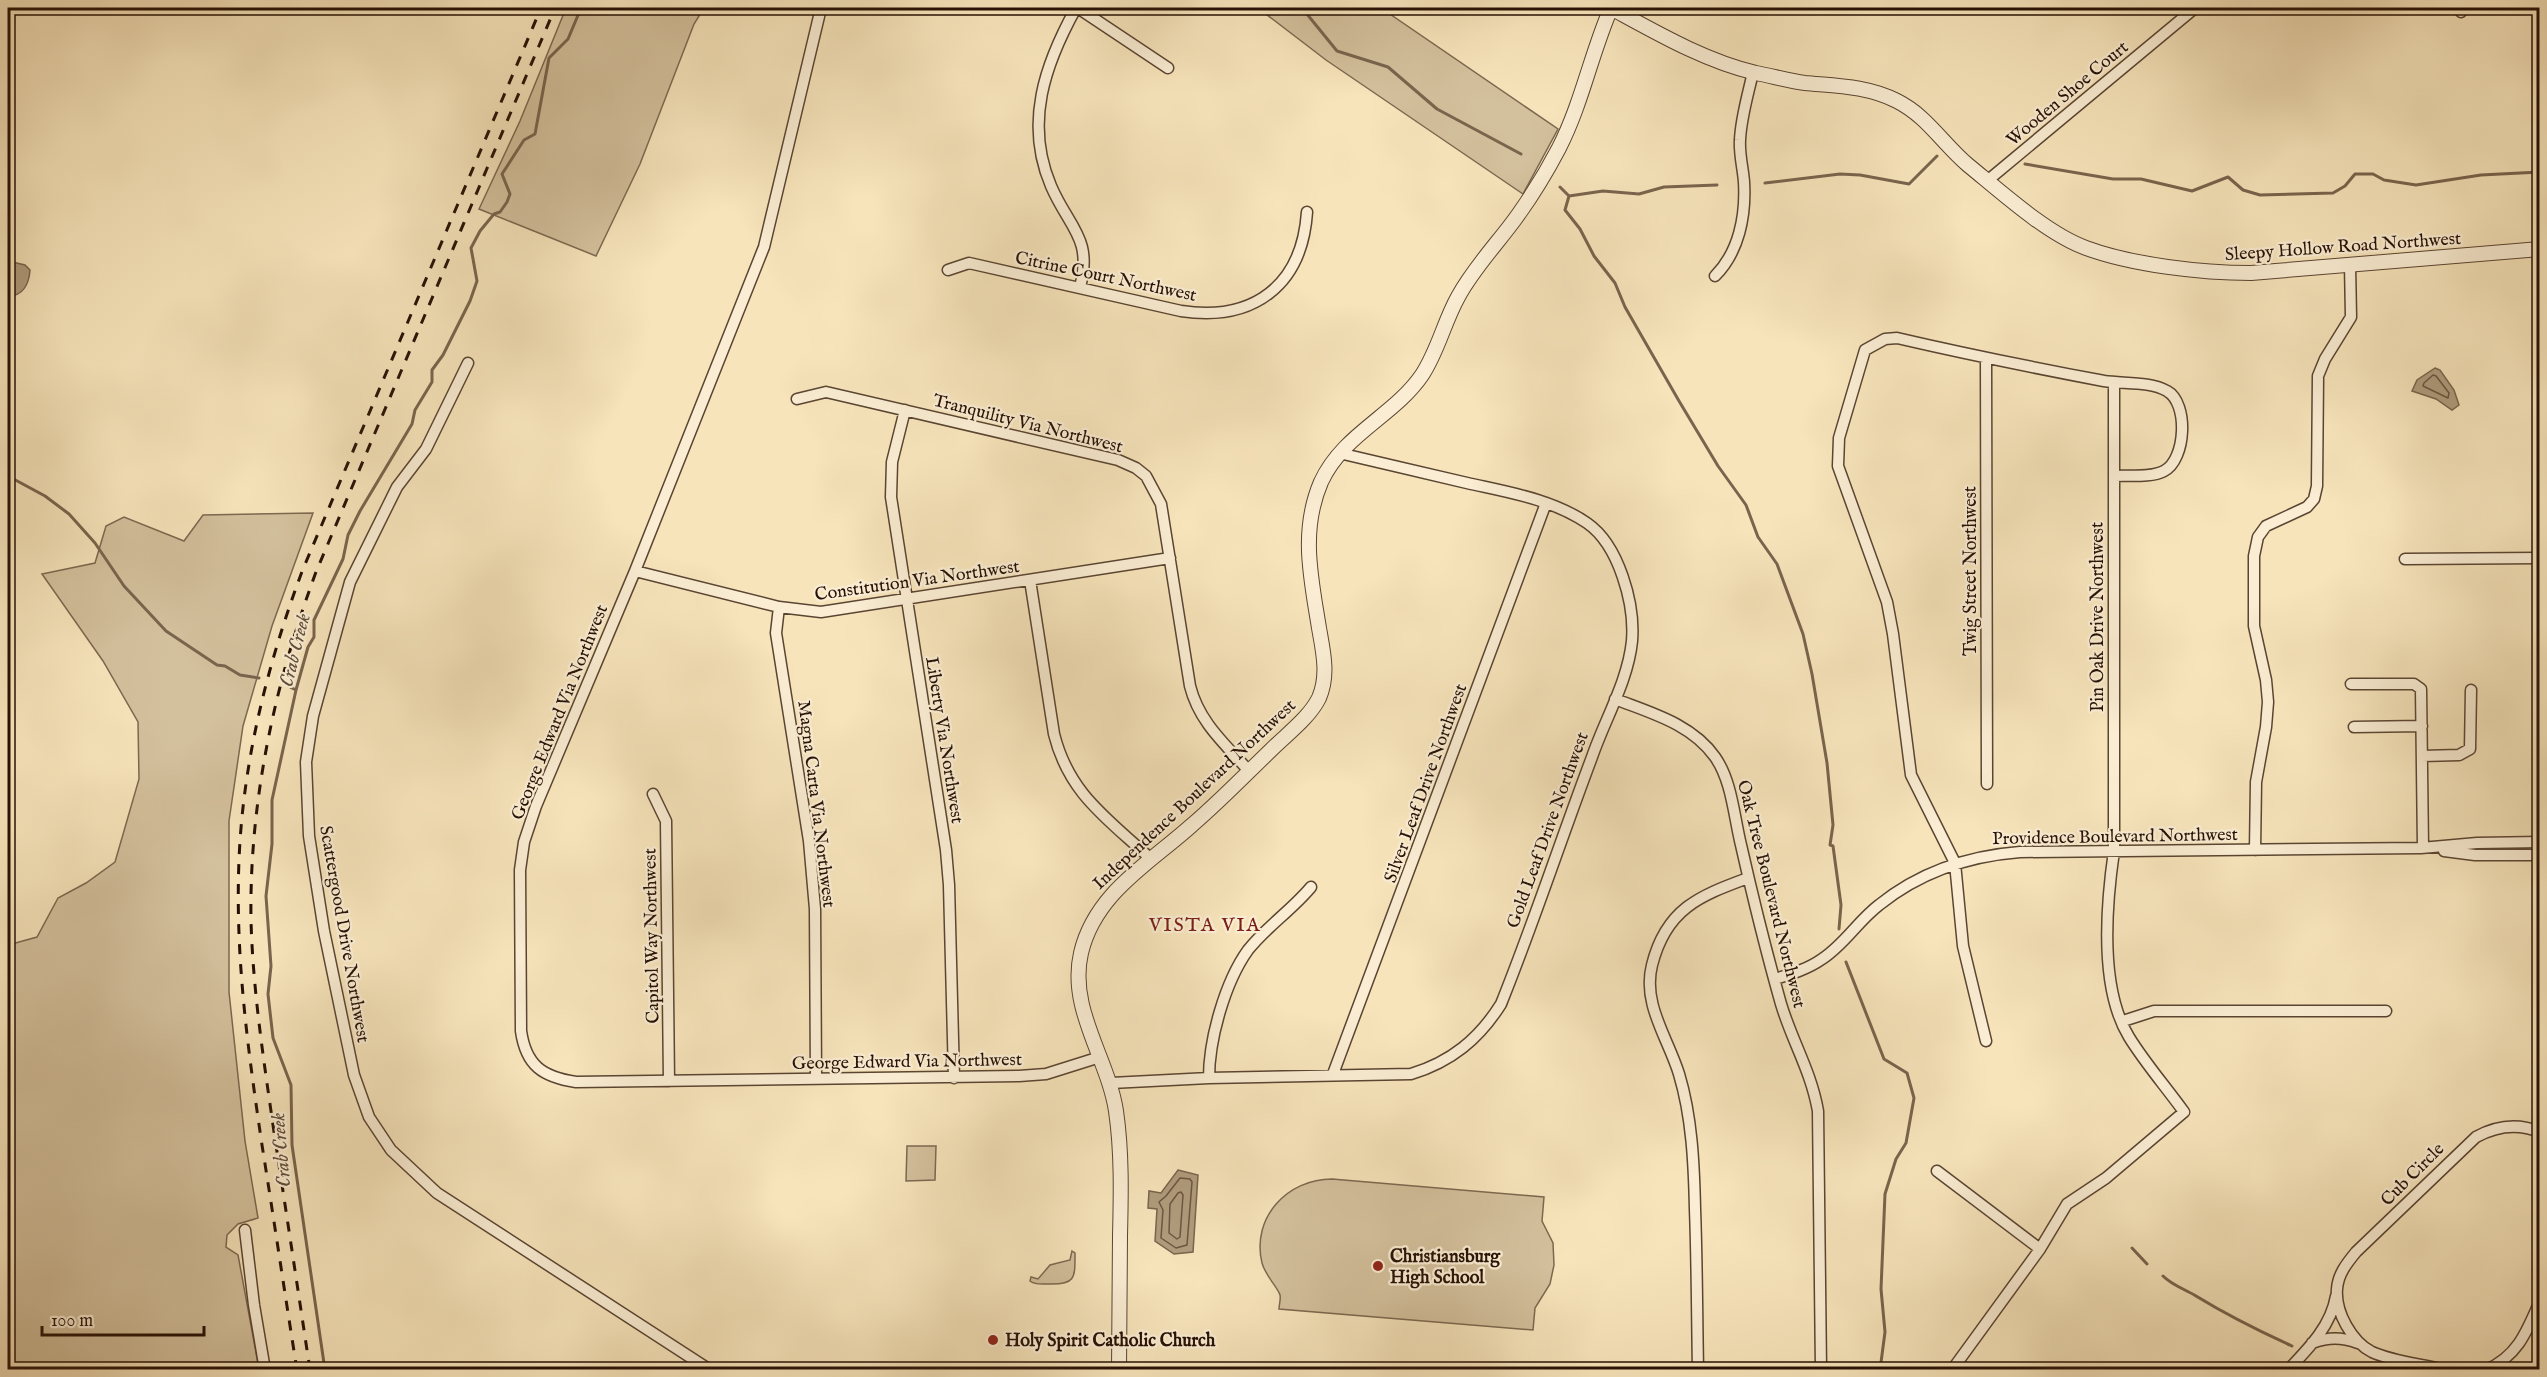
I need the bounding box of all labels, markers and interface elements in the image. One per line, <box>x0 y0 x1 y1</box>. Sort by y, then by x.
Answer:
street label: Wooden Shoe Court <box>2002 36 2134 152</box>
street label: Sleepy Hollow Road Northwest <box>2224 228 2462 267</box>
street label: Citrine Court Northwest <box>1013 247 1198 308</box>
street label: Tranquility Via Northwest <box>930 390 1125 459</box>
street label: Twig Street Northwest <box>1960 486 1983 656</box>
street label: Pin Oak Drive Northwest <box>2087 522 2110 712</box>
street label: Constitution Via Northwest <box>813 556 1021 607</box>
street label: George Edward Via Northwest <box>507 602 614 824</box>
water label: Crab Creek <box>274 611 317 690</box>
street label: Liberty Via Northwest <box>919 655 968 825</box>
street label: Silver Leaf Drive Northwest <box>1380 681 1473 886</box>
street label: Independence Boulevard Northwest <box>1089 695 1301 895</box>
street label: Magna Carta Via Northwest <box>791 699 840 909</box>
street label: Gold Leaf Drive Northwest <box>1502 729 1595 932</box>
street label: Oak Tree Boulevard Northwest <box>1731 778 1810 1011</box>
street label: Scattergood Drive Northwest <box>313 824 374 1044</box>
street label: Providence Boulevard Northwest <box>1992 824 2238 851</box>
street label: Capitol Way Northwest <box>639 848 666 1024</box>
district label: VISTA VIA <box>1148 913 1261 938</box>
street label: George Edward Via Northwest <box>792 1049 1022 1076</box>
water label: Crab Creek <box>266 1112 297 1188</box>
street label: Cub Circle <box>2376 1138 2450 1212</box>
place label: Christiansburg High School <box>1390 1246 1501 1290</box>
marker: Christiansburg High School <box>1371 1259 1385 1273</box>
scale bar <box>42 1299 204 1337</box>
text: 100 m <box>51 1310 93 1333</box>
place label: Holy Spirit Catholic Church <box>1005 1330 1216 1353</box>
marker: Holy Spirit Catholic Church <box>986 1333 1000 1347</box>

